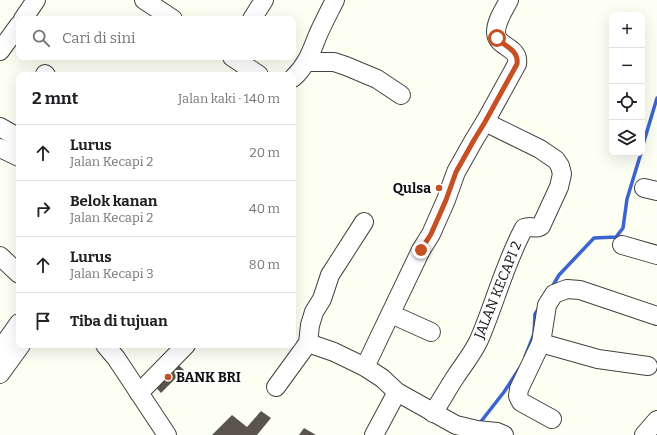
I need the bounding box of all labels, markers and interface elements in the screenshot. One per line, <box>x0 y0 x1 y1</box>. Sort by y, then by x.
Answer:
map controls <box>609 12 645 156</box>
button: + <box>609 12 645 48</box>
search box <box>16 16 296 60</box>
icon: search <box>30 27 52 49</box>
text: Cari di sini <box>62 29 135 47</box>
route start <box>488 29 506 47</box>
button: − <box>609 48 645 84</box>
button: locate <box>609 84 645 120</box>
text: 2 mnt <box>32 88 79 109</box>
text: Jalan kaki · 140 m <box>178 91 280 106</box>
button: layers <box>609 120 645 156</box>
text: Lurus <box>70 136 112 154</box>
icon: ahead <box>32 142 54 164</box>
text: 20 m <box>250 145 280 160</box>
text: Jalan Kecapi 2 <box>70 154 153 169</box>
place label: Qulsa <box>393 180 431 197</box>
marker: Qulsa <box>434 183 444 193</box>
text: Belok kanan <box>70 192 158 210</box>
icon: right <box>32 198 54 220</box>
text: 40 m <box>249 201 280 216</box>
text: Jalan Kecapi 2 <box>70 210 153 225</box>
street label: JALAN KECAPI 2 <box>470 239 525 342</box>
route end <box>412 241 430 259</box>
text: Lurus <box>70 248 112 266</box>
icon: ahead <box>32 254 54 276</box>
text: 80 m <box>249 257 280 272</box>
text: Jalan Kecapi 3 <box>70 266 154 281</box>
icon: arrive <box>32 310 54 332</box>
text: Tiba di tujuan <box>70 312 168 330</box>
place label: BANK BRI <box>176 369 241 386</box>
marker: BANK BRI <box>163 372 173 382</box>

